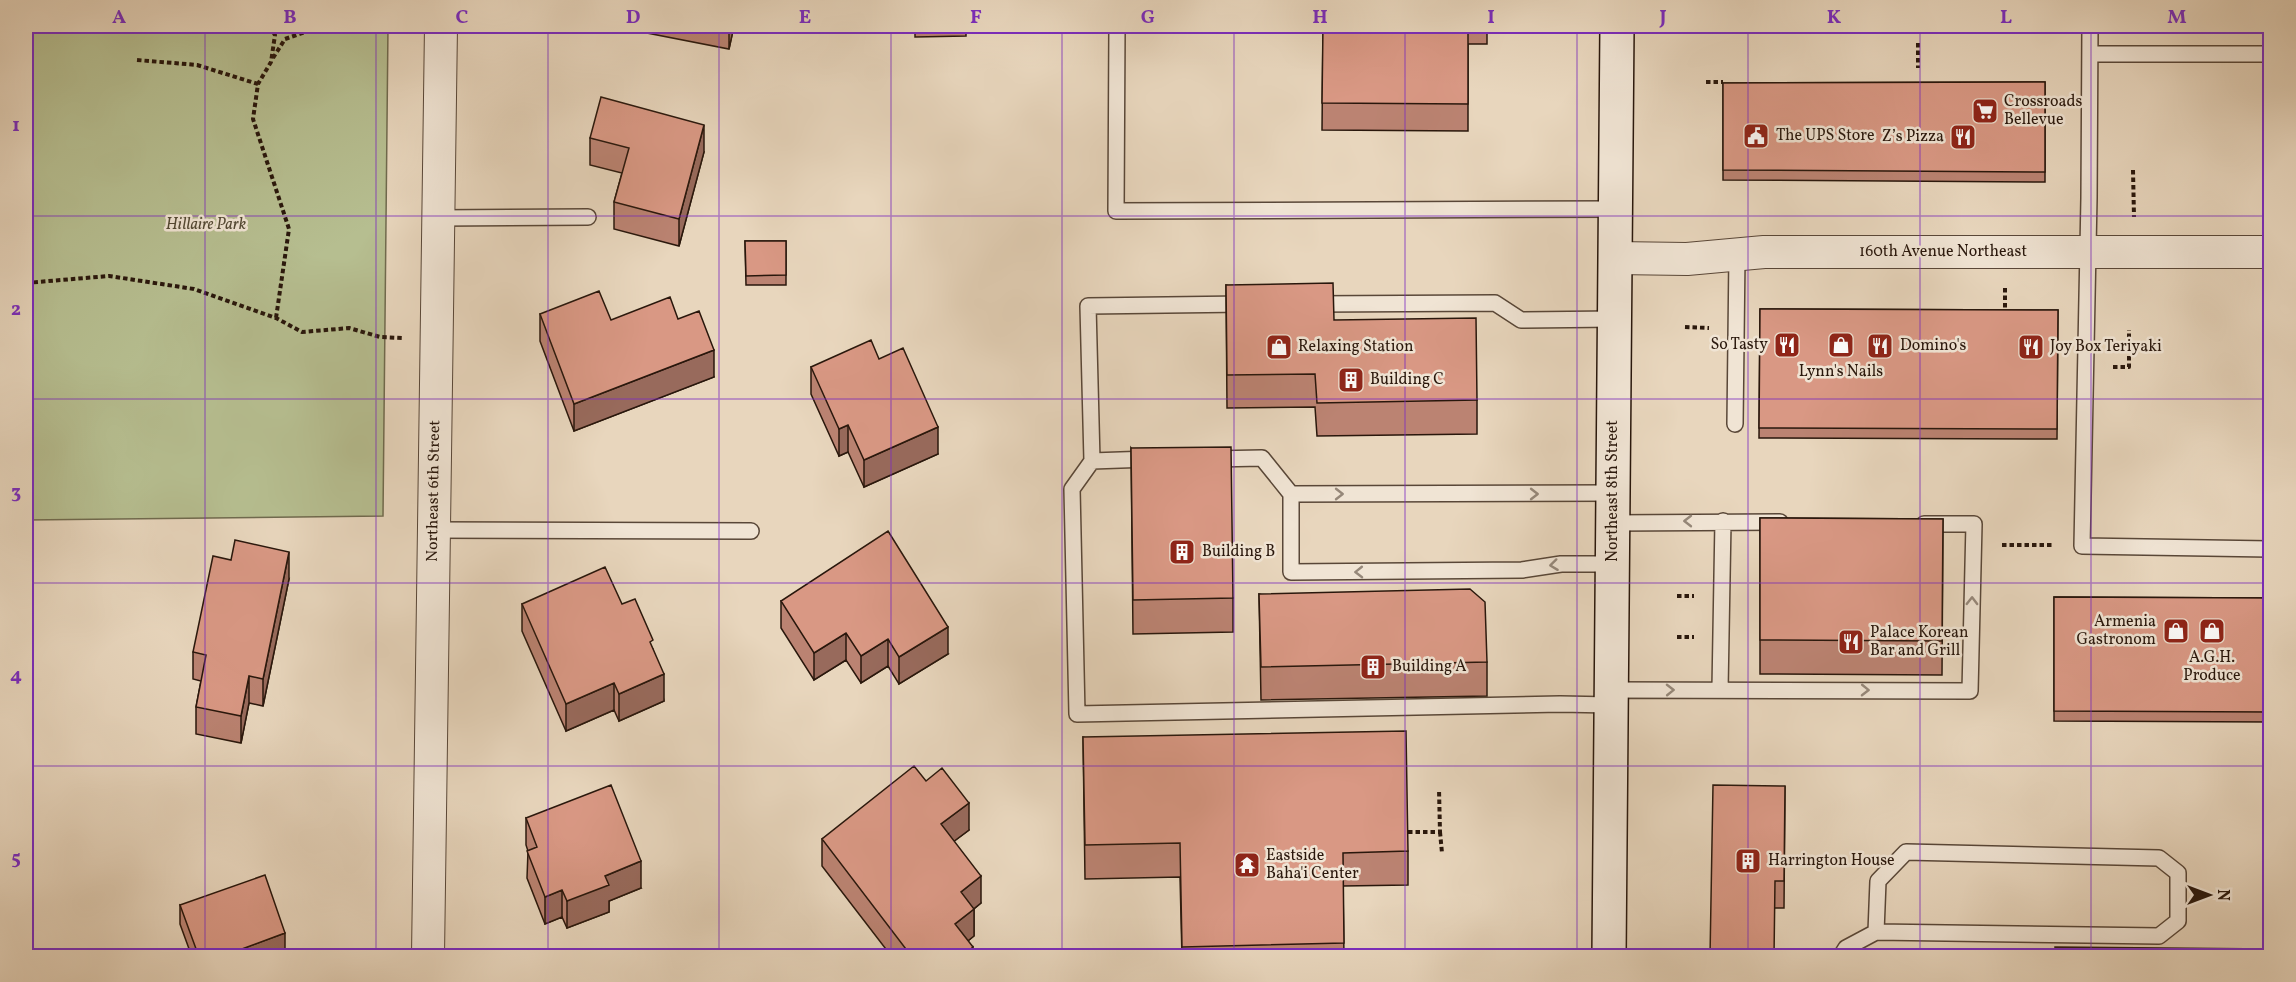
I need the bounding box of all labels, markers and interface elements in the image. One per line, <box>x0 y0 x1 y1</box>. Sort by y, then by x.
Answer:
text: A <box>112 4 126 32</box>
text: B <box>283 4 297 32</box>
text: C <box>456 4 469 32</box>
text: D <box>626 4 640 32</box>
text: E <box>799 4 811 32</box>
text: F <box>970 4 982 32</box>
text: G <box>1141 4 1155 32</box>
text: H <box>1312 4 1328 32</box>
text: I <box>1487 4 1495 32</box>
text: J <box>1658 4 1667 32</box>
text: K <box>1827 4 1842 32</box>
text: L <box>2000 4 2012 32</box>
text: M <box>2167 4 2187 32</box>
place label: Crossroads Bellevue <box>2004 91 2083 131</box>
supermarket icon: Crossroads Bellevue <box>1970 96 2000 126</box>
text: 1 <box>12 112 20 140</box>
public building icon: The UPS Store <box>1741 121 1771 151</box>
restaurant icon: Z’s Pizza <box>1948 122 1978 152</box>
place label: The UPS Store <box>1776 125 1875 147</box>
place label: Z’s Pizza <box>1882 126 1944 148</box>
park label: Hillaire Park <box>166 214 247 236</box>
street label: 160th Avenue Northeast <box>1859 241 2027 263</box>
text: 2 <box>11 296 21 324</box>
restaurant icon: So Tasty <box>1772 330 1802 360</box>
shop icon: Lynn's Nails <box>1826 330 1856 360</box>
restaurant icon: Domino's <box>1865 331 1895 361</box>
shop icon: Relaxing Station <box>1264 332 1294 362</box>
restaurant icon: Joy Box Teriyaki <box>2016 332 2046 362</box>
place label: So Tasty <box>1710 334 1768 356</box>
place label: Domino's <box>1900 335 1967 357</box>
place label: Relaxing Station <box>1298 336 1414 358</box>
place label: Joy Box Teriyaki <box>2050 336 2162 358</box>
place label: Lynn's Nails <box>1799 361 1883 383</box>
building icon: Building C <box>1336 365 1366 395</box>
place label: Building C <box>1370 369 1444 391</box>
street label: Northeast 6th Street <box>422 420 446 562</box>
street label: Northeast 8th Street <box>1602 420 1624 562</box>
text: 3 <box>11 479 21 507</box>
one-way arrow <box>1334 488 1343 500</box>
one-way arrow <box>1529 488 1538 500</box>
one-way arrow <box>1684 515 1693 527</box>
building icon: Building B <box>1167 537 1197 567</box>
place label: Building B <box>1202 541 1275 563</box>
one-way arrow <box>1549 559 1559 571</box>
one-way arrow <box>1355 566 1364 578</box>
one-way arrow <box>1966 597 1979 606</box>
place label: Armenia Gastronom <box>2076 611 2156 651</box>
shop icon: Armenia Gastronom <box>2161 616 2191 646</box>
shop icon: A.G.H. Produce <box>2197 616 2227 646</box>
place label: Palace Korean Bar and Grill <box>1870 622 1968 662</box>
restaurant icon: Palace Korean Bar and Grill <box>1836 627 1866 657</box>
place label: A.G.H. Produce <box>2183 647 2241 687</box>
building icon: Building A <box>1358 652 1388 682</box>
place label: Building A <box>1392 656 1467 678</box>
text: 4 <box>10 662 22 690</box>
one-way arrow <box>1666 684 1675 696</box>
one-way arrow <box>1861 684 1870 697</box>
text: 5 <box>11 845 21 873</box>
place label: Eastside Baha'i Center <box>1266 845 1359 885</box>
building icon: Harrington House <box>1733 846 1763 876</box>
temple icon: Eastside Baha'i Center <box>1232 850 1262 880</box>
place label: Harrington House <box>1768 850 1895 872</box>
north arrow <box>2179 865 2239 925</box>
text: N <box>2211 889 2233 901</box>

